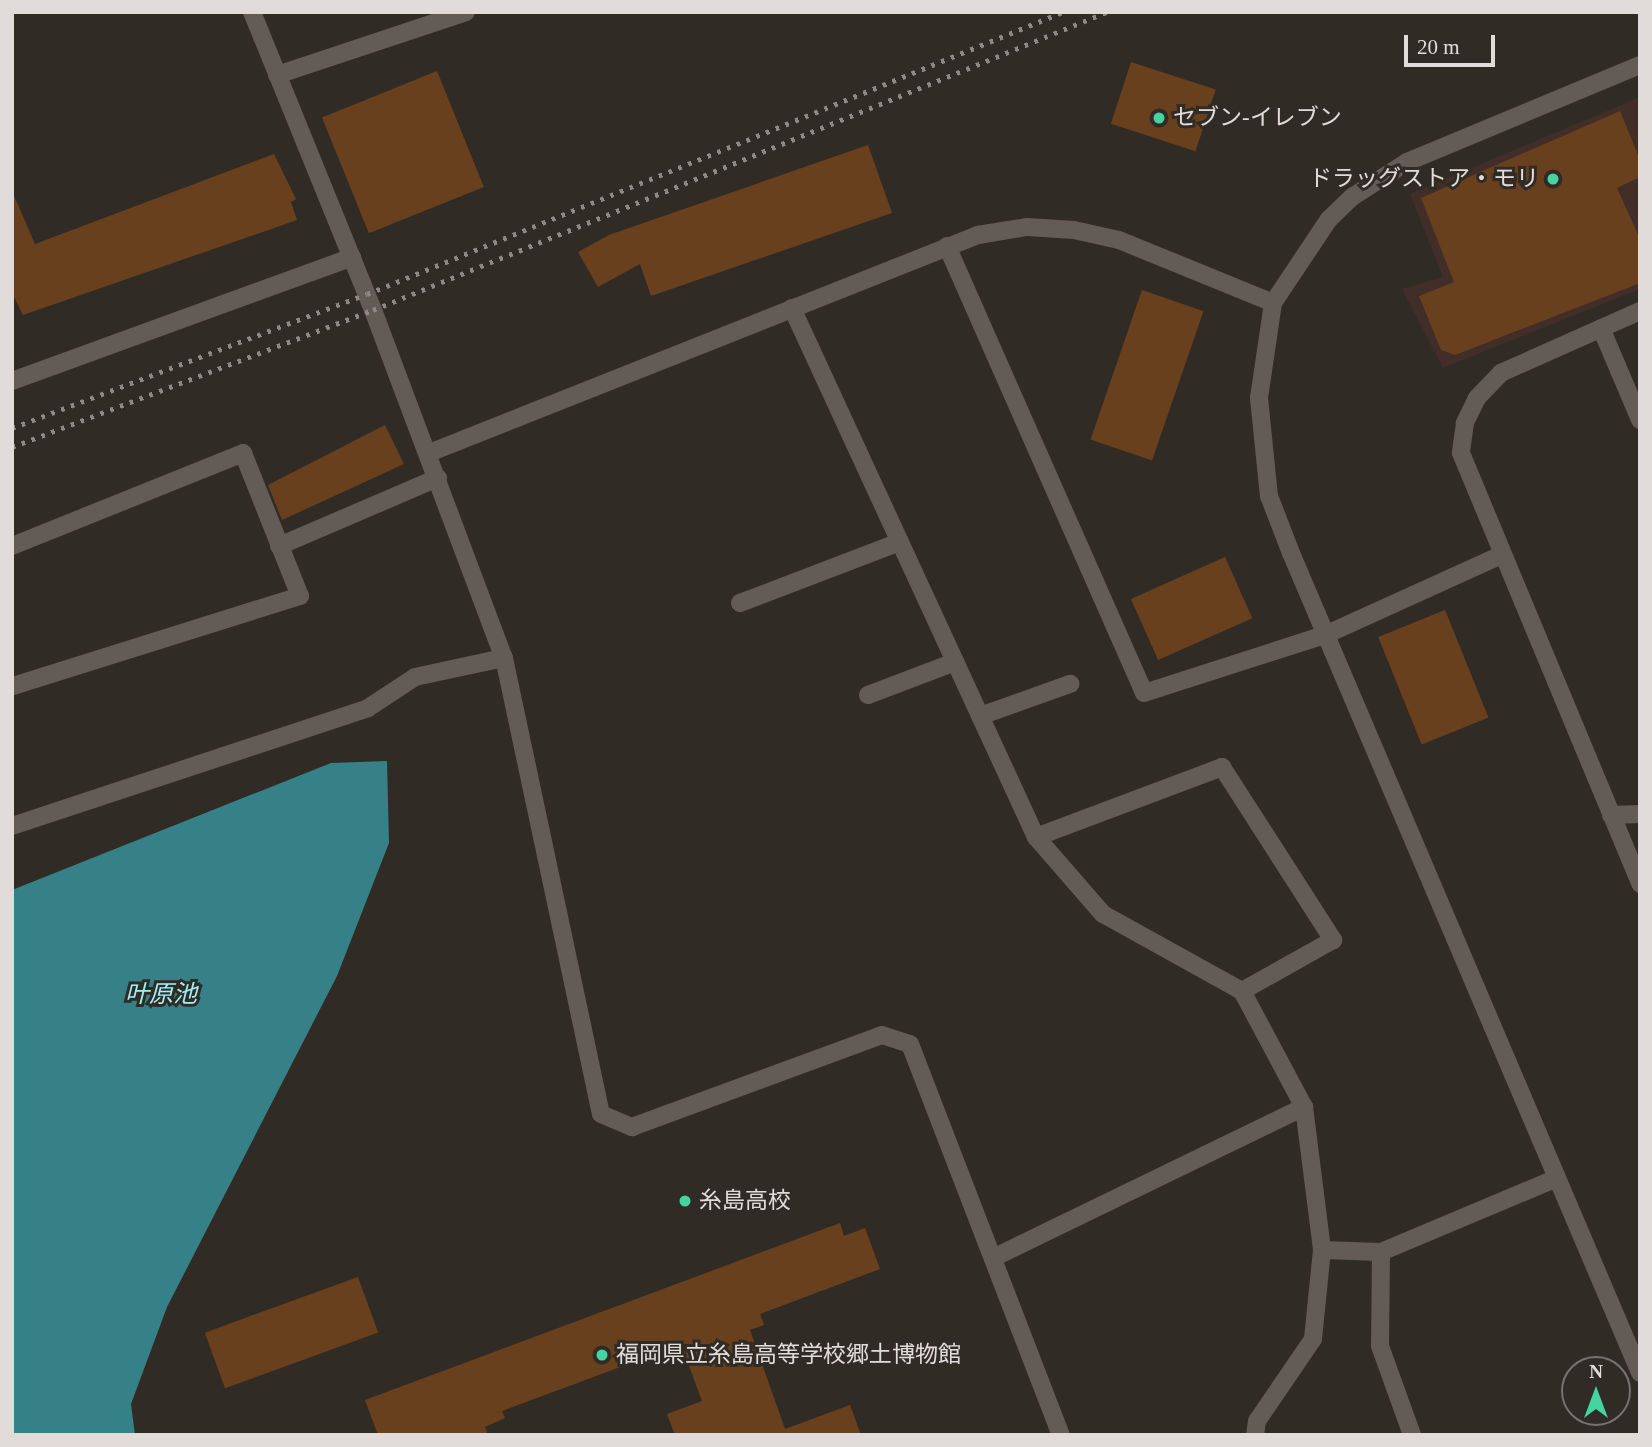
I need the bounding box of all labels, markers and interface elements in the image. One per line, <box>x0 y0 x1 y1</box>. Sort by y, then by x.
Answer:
scale bar <box>1407 21 1498 65</box>
text: 20 m <box>1417 35 1460 59</box>
place label: セブン-イレブン <box>1173 104 1342 132</box>
marker: セブン-イレブン <box>1151 110 1167 126</box>
place label: ドラッグストア・モリ <box>1309 165 1539 193</box>
marker: ドラッグストア・モリ <box>1545 171 1561 187</box>
water label: 叶原池 <box>125 981 197 1009</box>
place label: 糸島高校 <box>699 1187 791 1215</box>
marker: 糸島高校 <box>677 1193 693 1209</box>
place label: 福岡県立糸島高等学校郷土博物館 <box>616 1341 961 1369</box>
marker: 福岡県立糸島高等学校郷土博物館 <box>594 1347 610 1363</box>
north arrow <box>1561 1356 1631 1426</box>
text: N <box>1589 1361 1603 1382</box>

